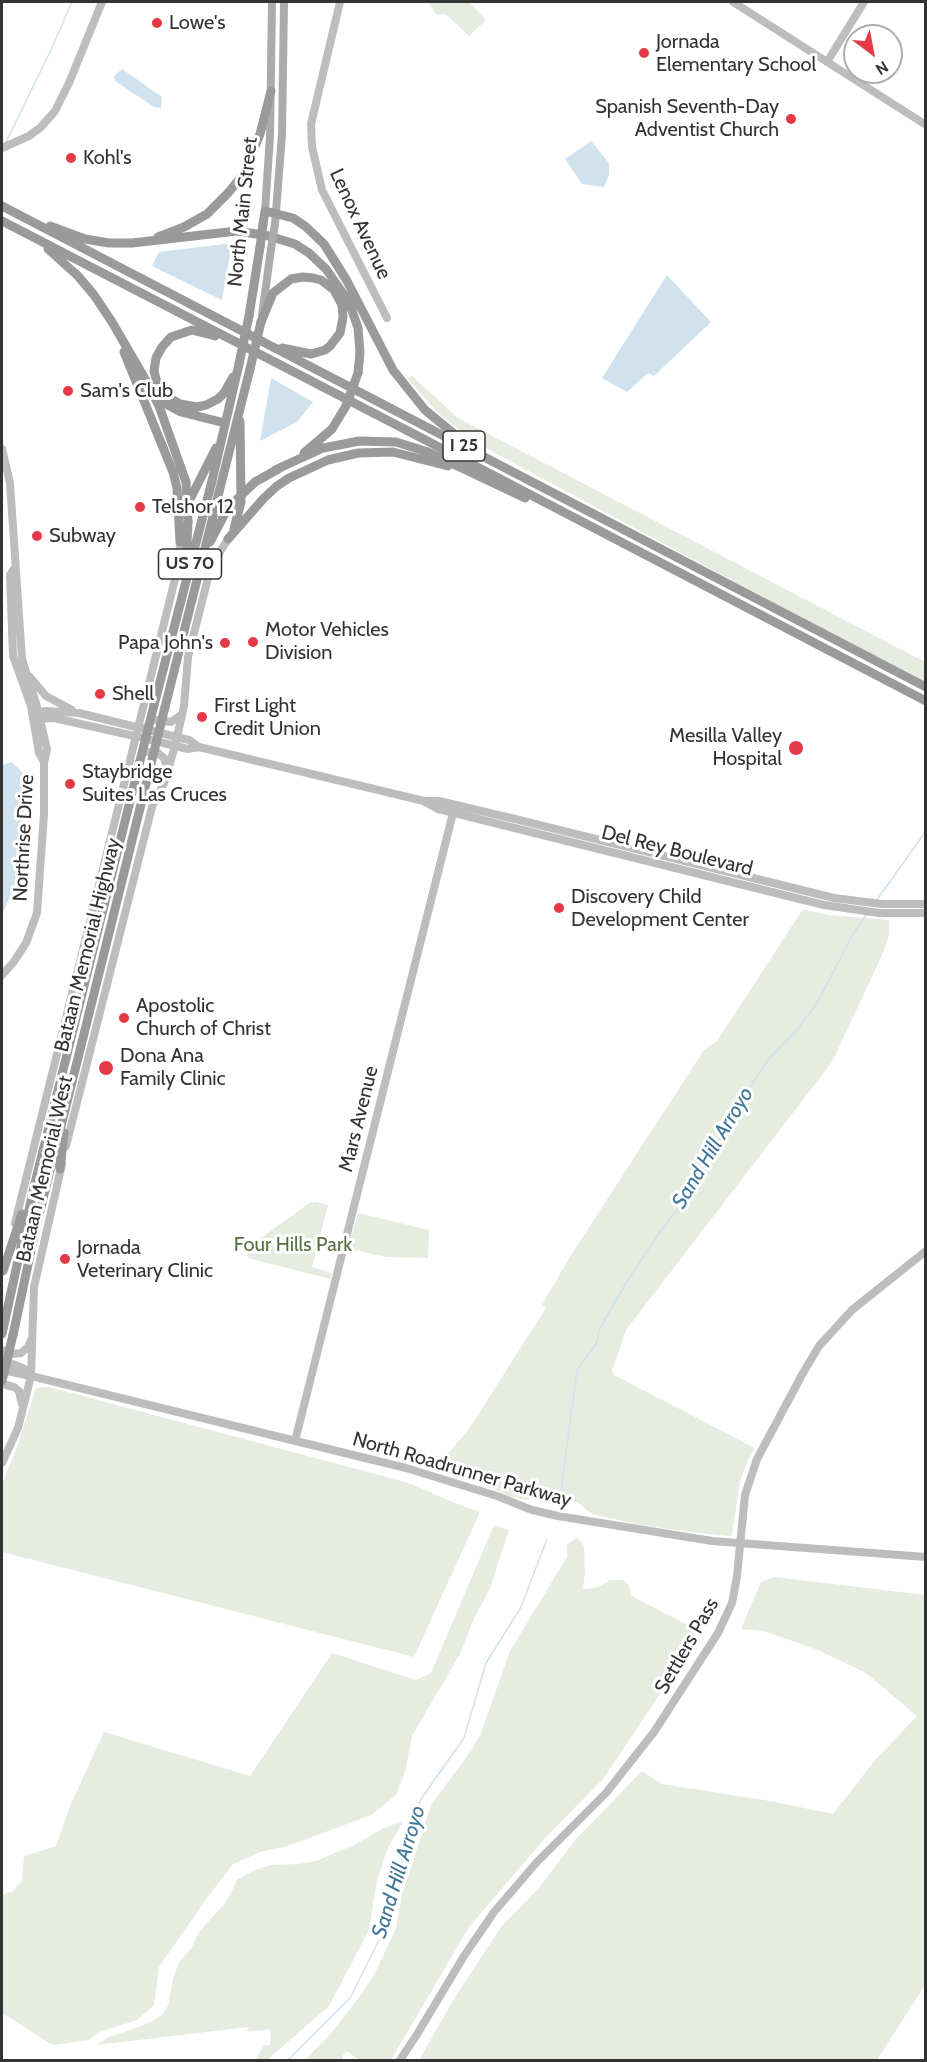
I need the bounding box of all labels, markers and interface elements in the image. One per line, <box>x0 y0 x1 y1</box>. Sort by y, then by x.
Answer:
place label: Lowe's <box>169 11 226 35</box>
marker: Lowe's <box>150 16 164 30</box>
north arrow <box>843 24 903 84</box>
place label: Jornada Elementary School <box>656 30 816 77</box>
marker: Jornada Elementary School <box>637 46 651 60</box>
text: N <box>872 57 892 79</box>
place label: Spanish Seventh-Day Adventist Church <box>595 95 779 142</box>
marker: Spanish Seventh-Day Adventist Church <box>784 112 798 126</box>
street label: North Main Street <box>223 136 263 288</box>
place label: Kohl's <box>83 146 131 170</box>
marker: Kohl's <box>64 151 78 165</box>
street label: Lenox Avenue <box>324 165 396 283</box>
place label: Sam's Club <box>80 379 173 403</box>
marker: Sam's Club <box>61 384 75 398</box>
road number: I 25 <box>443 431 485 461</box>
place label: Telshor 12 <box>152 495 234 519</box>
marker: Telshor 12 <box>133 500 147 514</box>
place label: Subway <box>49 524 116 548</box>
marker: Subway <box>30 529 44 543</box>
road number: US 70 <box>158 549 222 579</box>
place label: Motor Vehicles Division <box>265 618 389 665</box>
place label: Papa John's <box>118 631 213 655</box>
marker: Motor Vehicles Division <box>246 635 260 649</box>
marker: Papa John's <box>218 636 232 650</box>
place label: Shell <box>112 682 154 706</box>
marker: Shell <box>93 687 107 701</box>
place label: First Light Credit Union <box>214 694 321 741</box>
marker: First Light Credit Union <box>195 710 209 724</box>
place label: Mesilla Valley Hospital <box>669 724 782 771</box>
marker: Mesilla Valley Hospital <box>787 739 805 757</box>
place label: Staybridge Suites Las Cruces <box>82 760 227 807</box>
street label: Northrise Drive <box>9 774 39 902</box>
marker: Staybridge Suites Las Cruces <box>63 777 77 791</box>
street label: Del Rey Boulevard <box>599 821 755 881</box>
street label: Bataan Memorial Highway <box>50 836 126 1054</box>
place label: Discovery Child Development Center <box>571 885 749 932</box>
marker: Discovery Child Development Center <box>552 901 566 915</box>
place label: Apostolic Church of Christ <box>136 994 271 1041</box>
marker: Apostolic Church of Christ <box>117 1011 131 1025</box>
place label: Dona Ana Family Clinic <box>120 1044 226 1091</box>
marker: Dona Ana Family Clinic <box>97 1059 115 1077</box>
street label: Mars Avenue <box>334 1064 384 1174</box>
street label: Bataan Memorial West <box>12 1073 78 1265</box>
water label: Sand Hill Arroyo <box>667 1083 759 1213</box>
park label: Four Hills Park <box>234 1233 352 1257</box>
place label: Jornada Veterinary Clinic <box>77 1236 213 1283</box>
marker: Jornada Veterinary Clinic <box>58 1252 72 1266</box>
street label: North Roadrunner Parkway <box>350 1427 574 1513</box>
street label: Settlers Pass <box>650 1594 724 1698</box>
water label: Sand Hill Arroyo <box>367 1803 431 1941</box>

